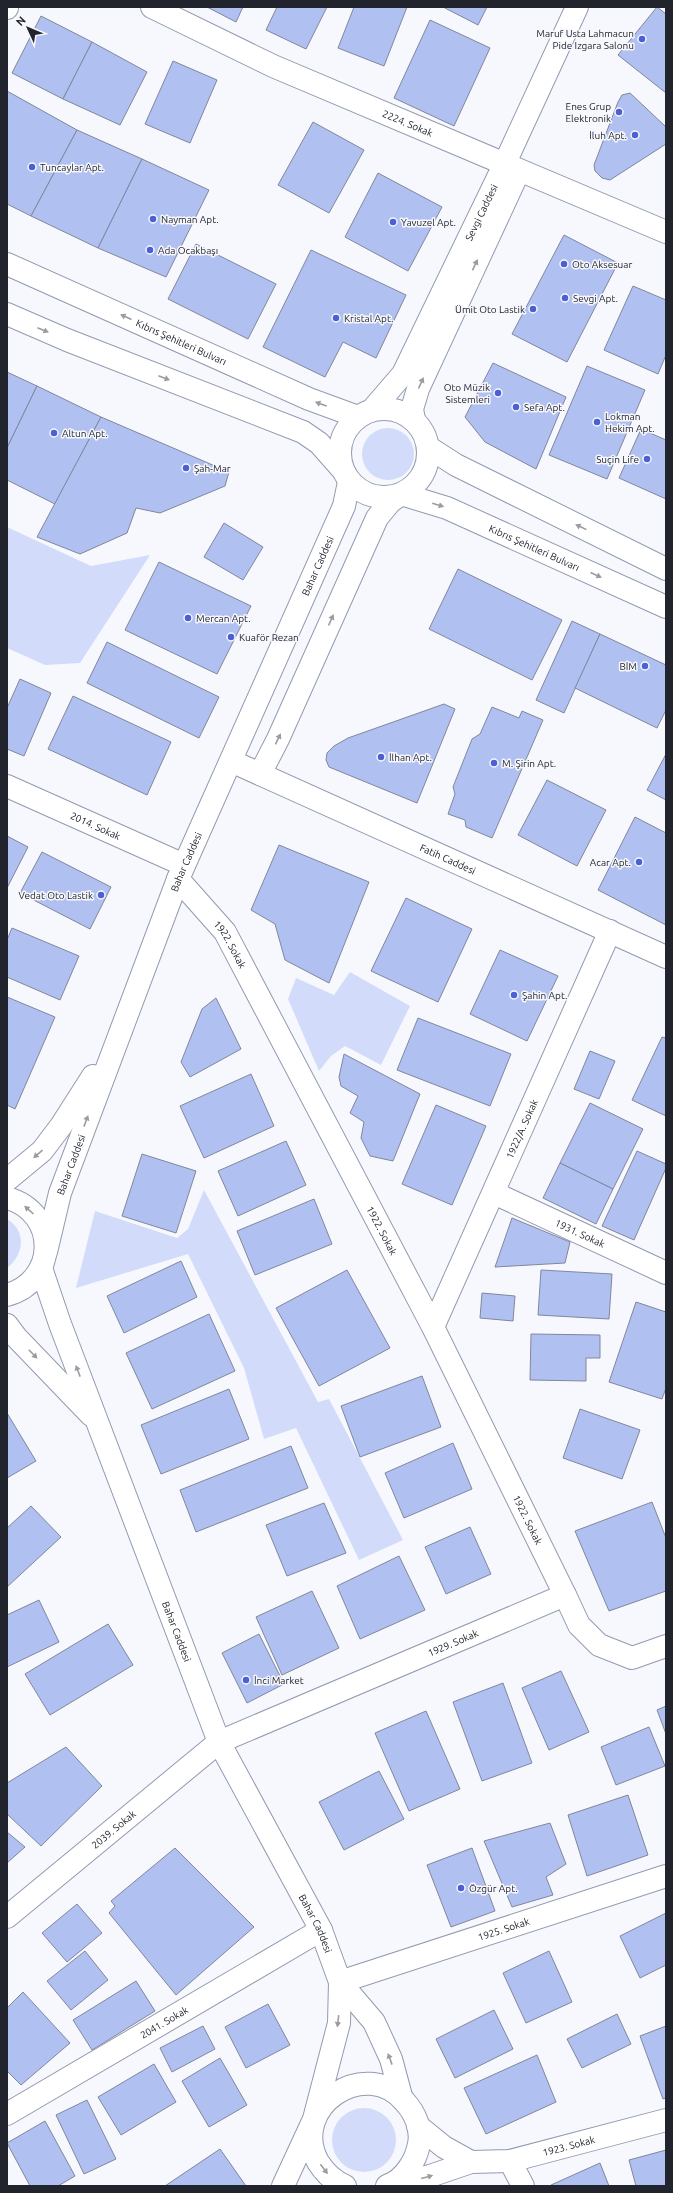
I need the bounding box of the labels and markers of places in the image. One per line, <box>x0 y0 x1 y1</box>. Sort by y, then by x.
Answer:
place label: Maruf Usta Lahmacun Pide Izgara Salonu <box>536 28 634 51</box>
marker: Maruf Usta Lahmacun Pide Izgara Salonu <box>637 34 647 44</box>
place label: Enes Grup Elektronik <box>565 101 611 124</box>
marker: Enes Grup Elektronik <box>614 107 624 117</box>
place label: İluh Apt. <box>589 130 627 141</box>
marker: İluh Apt. <box>630 130 640 140</box>
marker: Tuncaylar Apt. <box>27 162 37 172</box>
place label: Tuncaylar Apt. <box>40 162 104 173</box>
marker: Nayman Apt. <box>148 214 158 224</box>
place label: Nayman Apt. <box>161 214 219 225</box>
marker: Yavuzel Apt. <box>388 217 398 227</box>
place label: Yavuzel Apt. <box>401 217 456 228</box>
marker: Ada Ocakbaşı <box>145 245 155 255</box>
place label: Ada Ocakbaşı <box>158 245 218 256</box>
marker: Oto Aksesuar <box>559 259 569 269</box>
place label: Oto Aksesuar <box>572 259 632 270</box>
marker: Sevgi Apt. <box>560 293 570 303</box>
place label: Sevgi Apt. <box>573 293 618 304</box>
place label: Ümit Oto Lastik <box>455 304 525 315</box>
marker: Ümit Oto Lastik <box>528 304 538 314</box>
marker: Kristal Apt. <box>331 313 341 323</box>
place label: Kristal Apt. <box>344 313 393 324</box>
place label: Oto Müzik Sistemleri <box>444 382 490 405</box>
marker: Oto Müzik Sistemleri <box>493 388 503 398</box>
marker: Sefa Apt. <box>511 402 521 412</box>
place label: Sefa Apt. <box>524 402 565 413</box>
place label: Lokman Hekim Apt. <box>605 411 655 434</box>
marker: Lokman Hekim Apt. <box>592 417 602 427</box>
marker: Altun Apt. <box>49 428 59 438</box>
place label: Altun Apt. <box>62 428 108 439</box>
place label: Suçin Life <box>596 454 639 465</box>
marker: Suçin Life <box>642 454 652 464</box>
marker: Şah-Mar <box>181 463 191 473</box>
place label: Şah-Mar <box>194 463 231 474</box>
marker: Mercan Apt. <box>183 613 193 623</box>
place label: Mercan Apt. <box>196 613 251 624</box>
marker: Kuaför Rezan <box>226 632 236 642</box>
place label: Kuaför Rezan <box>239 632 299 643</box>
place label: BİM <box>619 661 637 672</box>
marker: BİM <box>640 661 650 671</box>
marker: İlhan Apt. <box>376 752 386 762</box>
place label: İlhan Apt. <box>389 752 432 763</box>
marker: M. Şirin Apt. <box>489 758 499 768</box>
place label: M. Şirin Apt. <box>502 758 556 769</box>
place label: Acar Apt. <box>590 857 631 868</box>
marker: Acar Apt. <box>634 857 644 867</box>
place label: Vedat Oto Lastik <box>18 890 93 901</box>
marker: Vedat Oto Lastik <box>96 890 106 900</box>
marker: Şahin Apt. <box>509 990 519 1000</box>
place label: Şahin Apt. <box>522 990 567 1001</box>
marker: İnci Market <box>241 1675 251 1685</box>
place label: İnci Market <box>254 1675 304 1686</box>
marker: Özgür Apt. <box>456 1883 466 1893</box>
place label: Özgür Apt. <box>469 1883 518 1894</box>

